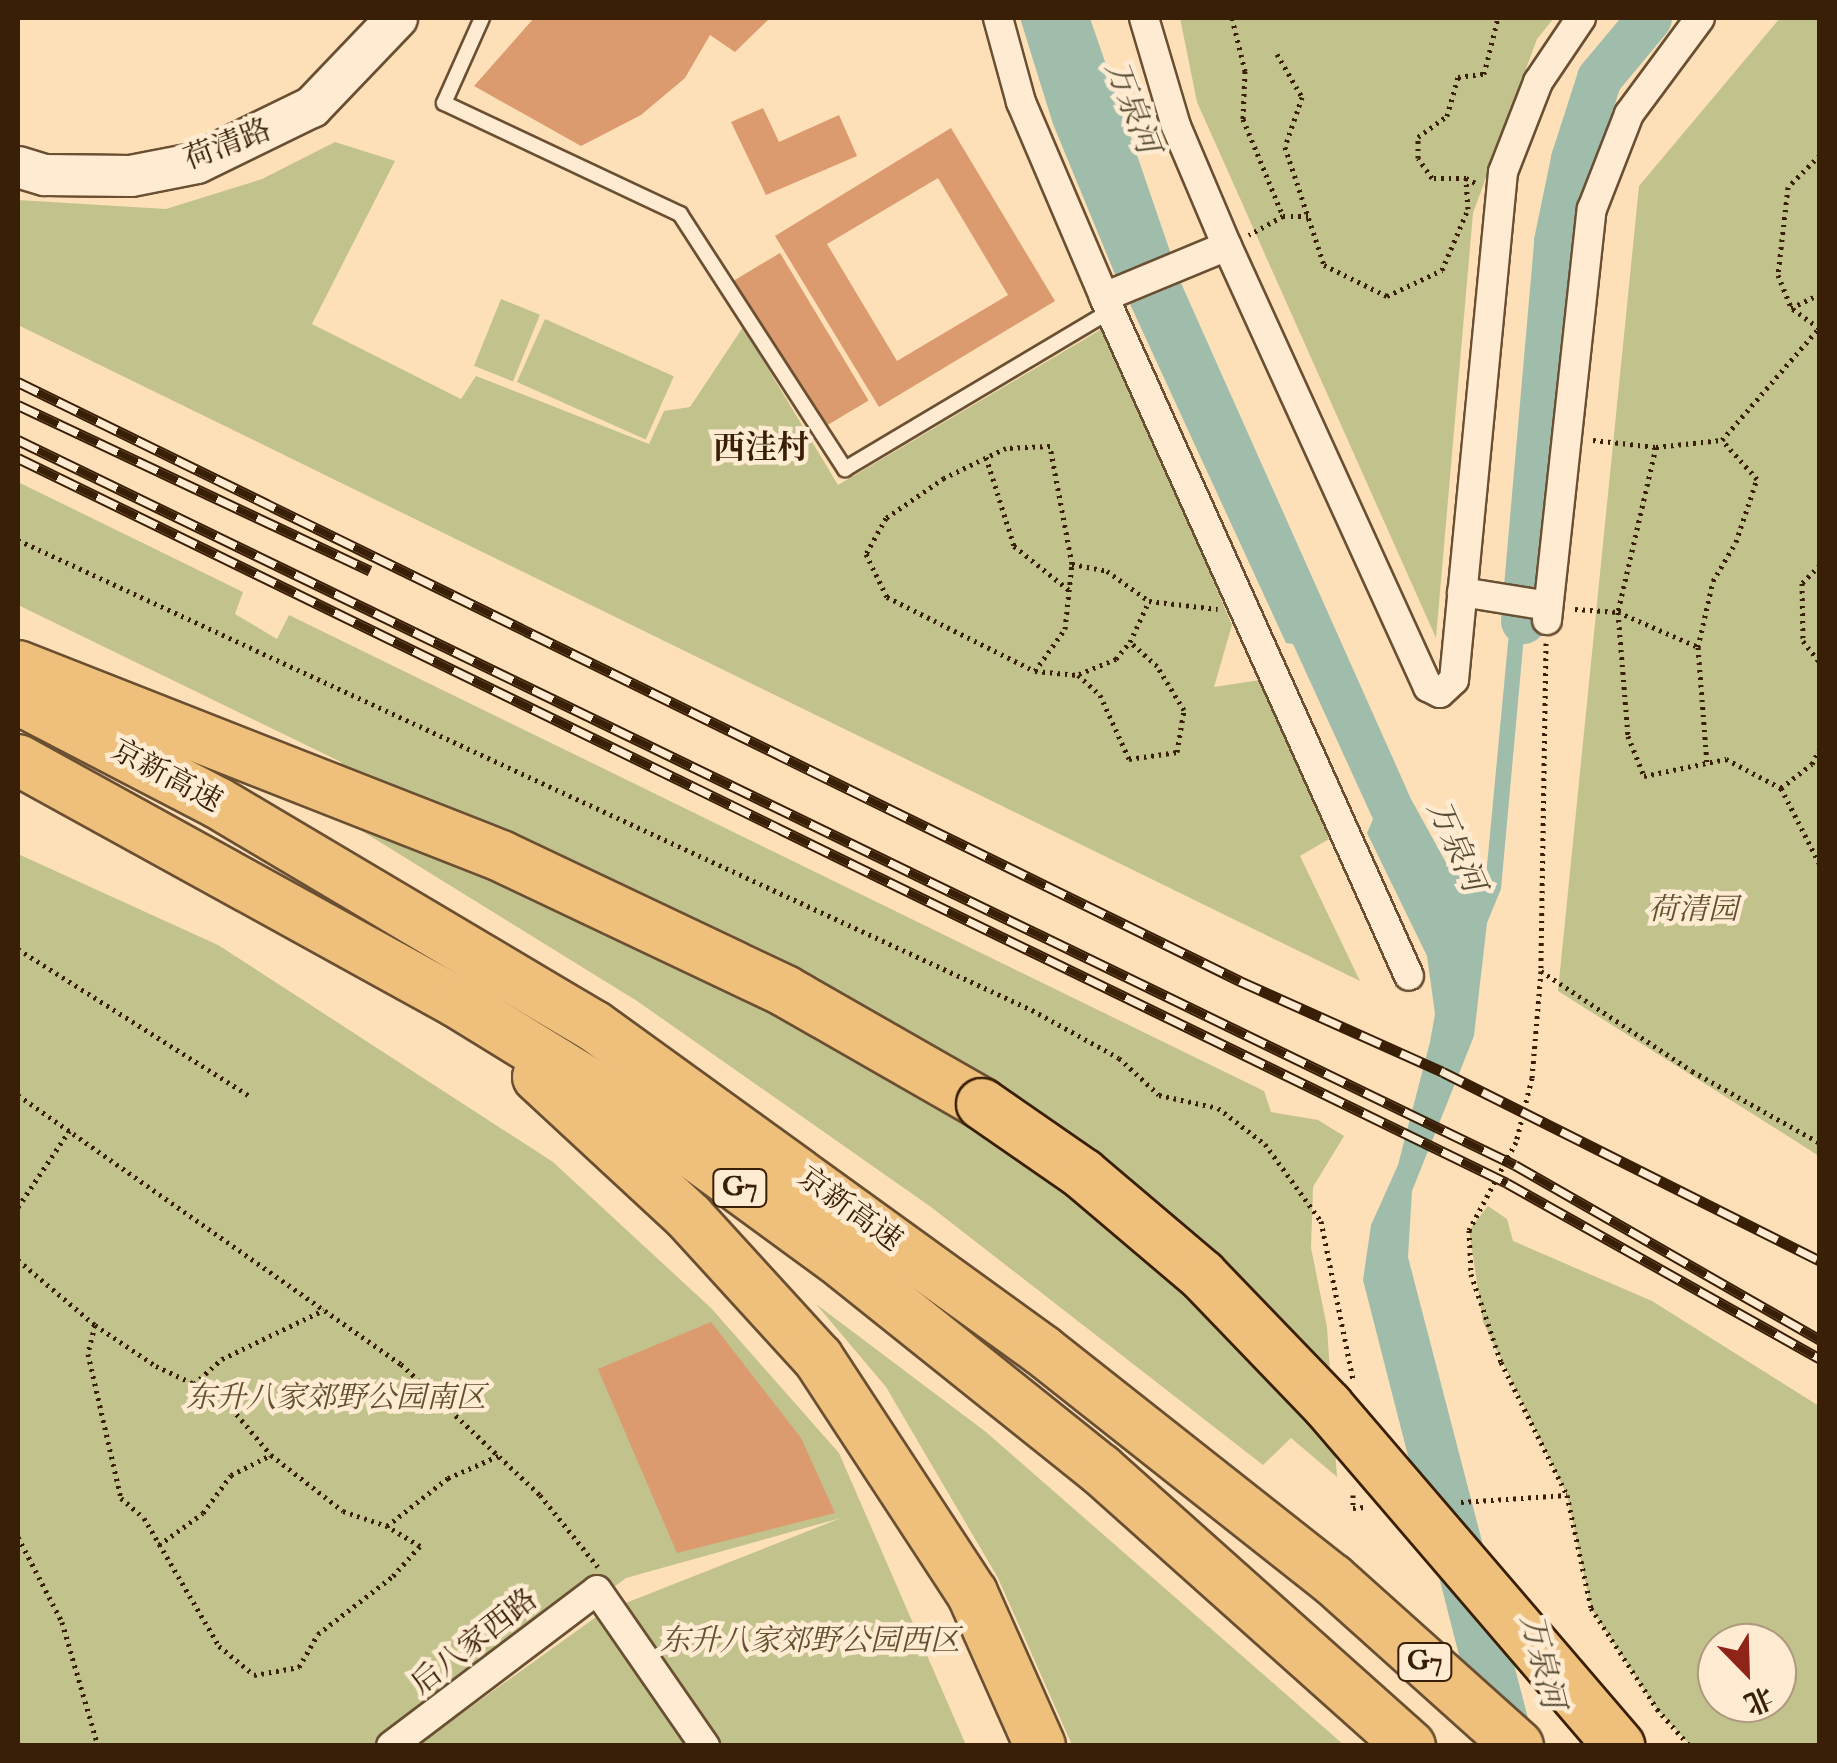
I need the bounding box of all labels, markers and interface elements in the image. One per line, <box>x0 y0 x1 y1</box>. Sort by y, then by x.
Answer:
water label: 万泉河 <box>1095 56 1165 160</box>
street label: 荷清路 <box>180 113 276 179</box>
district label: 西洼村 <box>713 431 809 469</box>
street label: 京新高速 <box>105 733 227 821</box>
water label: 万泉河 <box>1417 795 1491 899</box>
park label: 荷清园 <box>1648 893 1738 929</box>
street label: 京新高速 <box>790 1160 908 1260</box>
road number: G7 <box>710 1165 770 1211</box>
park label: 东升八家郊野公园南区 <box>186 1381 486 1417</box>
street label: 后八家西路 <box>405 1583 545 1703</box>
water label: 万泉河 <box>1510 1611 1570 1713</box>
north arrow <box>1697 1623 1797 1723</box>
park label: 东升八家郊野公园西区 <box>660 1624 960 1660</box>
road number: G7 <box>1395 1639 1455 1685</box>
text: 北 <box>1738 1678 1778 1721</box>

